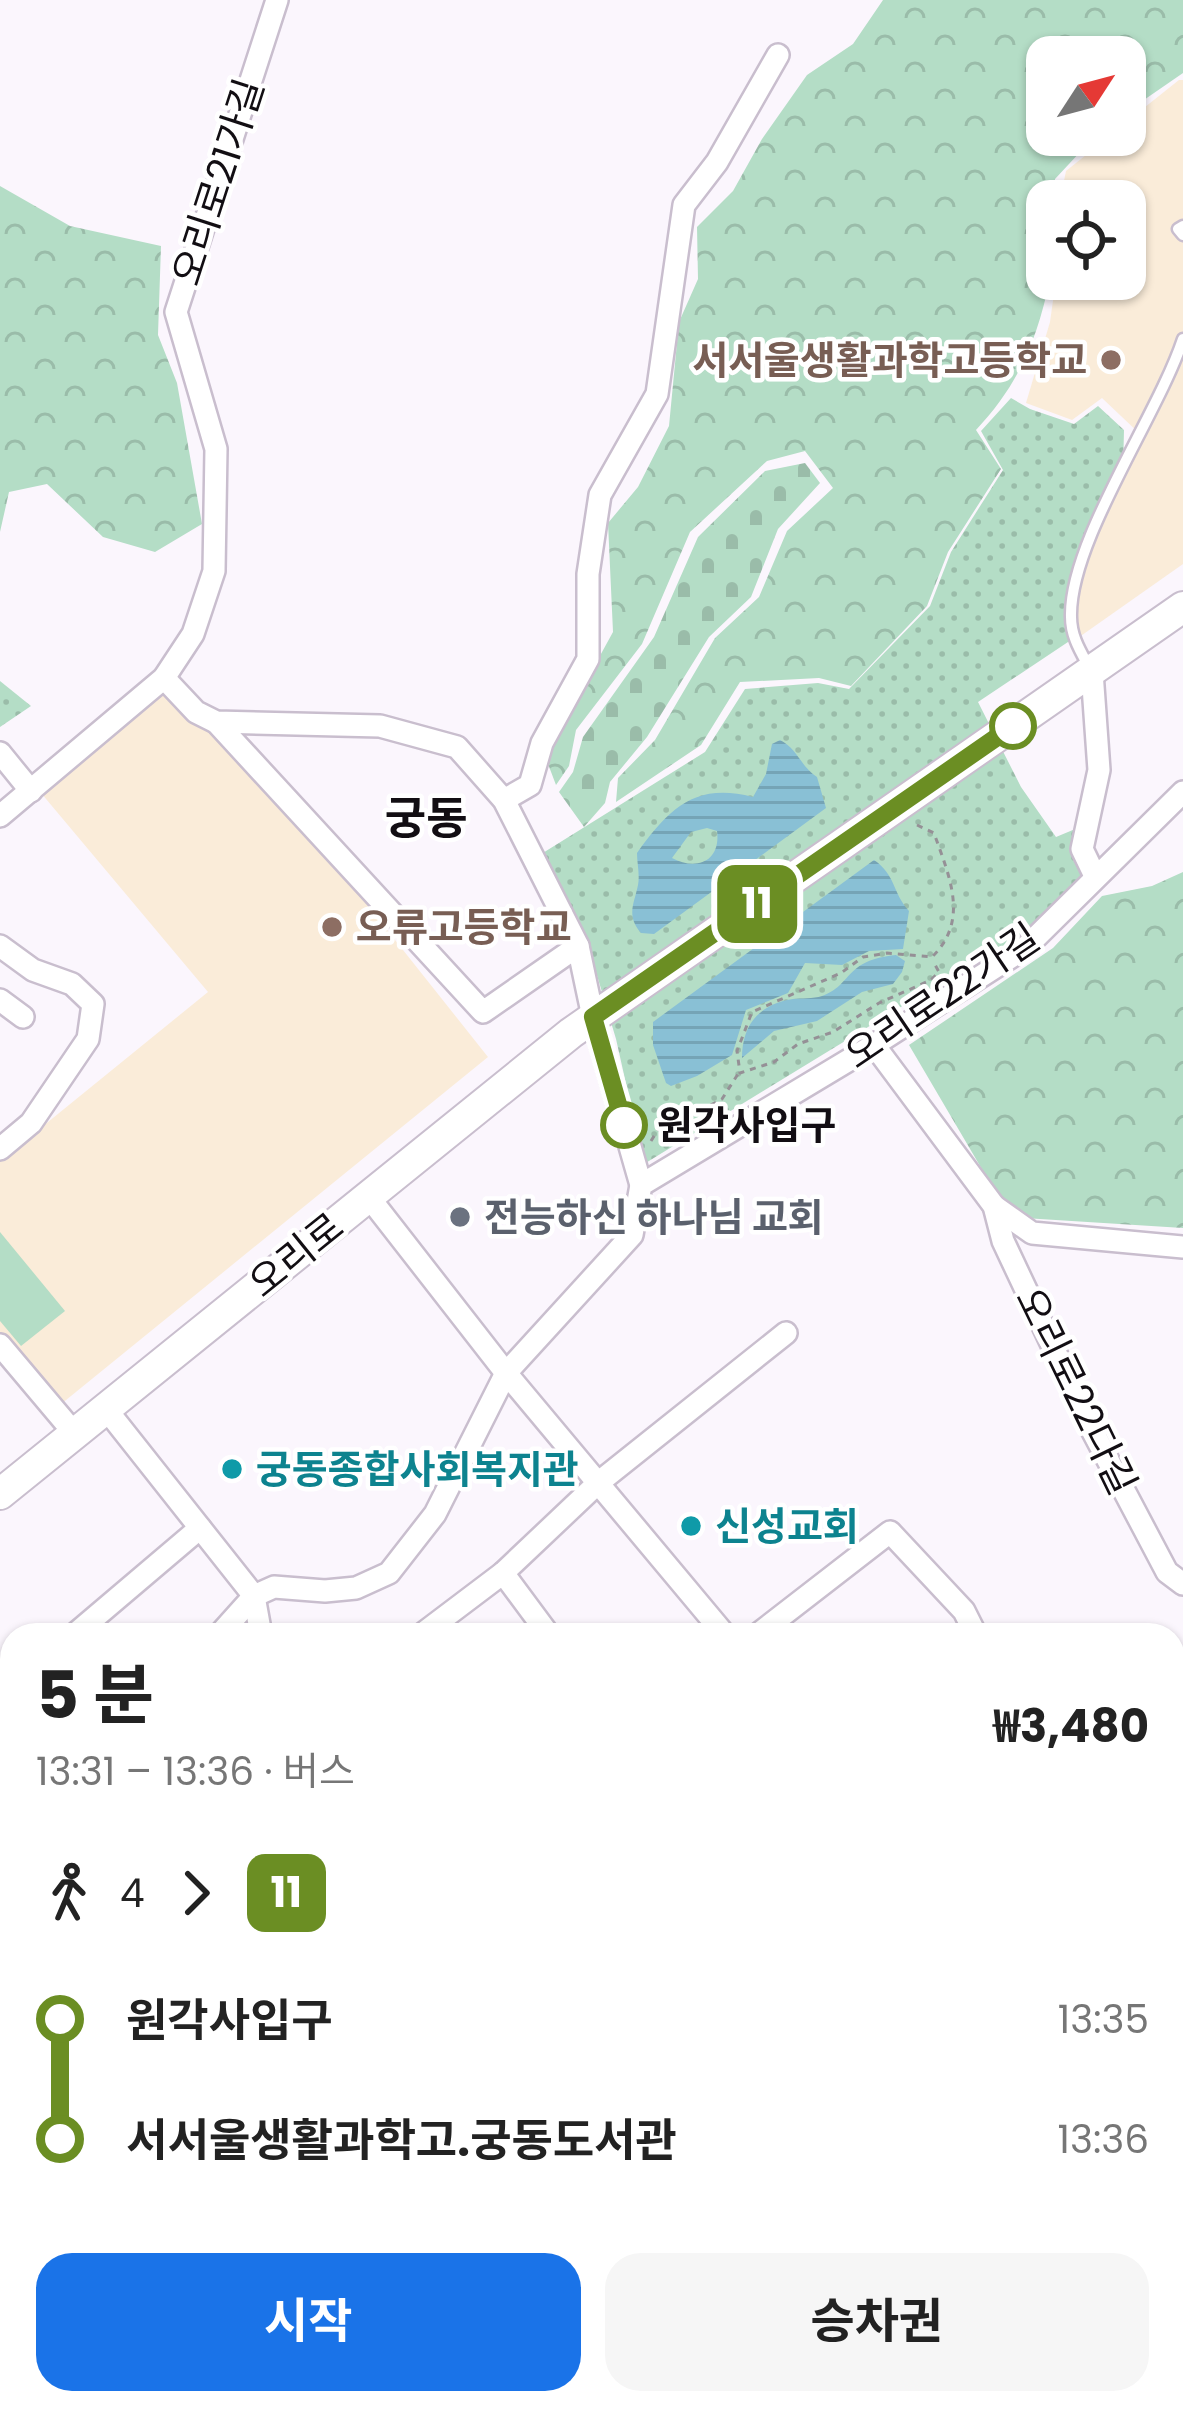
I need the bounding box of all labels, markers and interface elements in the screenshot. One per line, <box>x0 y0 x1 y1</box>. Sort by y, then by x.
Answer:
north arrow <box>1026 36 1146 156</box>
map controls <box>1026 36 1146 300</box>
street label: 오리로21가길 <box>159 72 277 292</box>
button: locate <box>1026 180 1146 300</box>
place label: 서서울생활과학고등학교 <box>692 333 1087 388</box>
marker: 서서울생활과학고등학교 <box>1098 347 1124 373</box>
unlabelled marker <box>991 704 1035 748</box>
district label: 궁동 <box>385 787 467 850</box>
line badge: 11 <box>703 865 811 943</box>
text: 11 <box>741 874 773 933</box>
place label: 오류고등학교 <box>356 900 571 955</box>
street label: 오리로22가길 <box>834 910 1050 1082</box>
marker: 오류고등학교 <box>319 914 345 940</box>
place label: 원각사입구 <box>657 1098 836 1153</box>
marker: 원각사입구 <box>602 1103 646 1147</box>
place label: 전능하신 하나님 교회 <box>484 1190 823 1245</box>
street label: 오리로 <box>237 1200 355 1310</box>
marker: 전능하신 하나님 교회 <box>447 1204 473 1230</box>
street label: 오리로22다길 <box>1002 1278 1150 1504</box>
place label: 궁동종합사회복지관 <box>256 1442 579 1497</box>
marker: 궁동종합사회복지관 <box>219 1456 245 1482</box>
place label: 신성교회 <box>715 1499 859 1554</box>
marker: 신성교회 <box>678 1513 704 1539</box>
text: 5 분 <box>36 1649 154 1741</box>
text: ₩3,480 <box>993 1695 1149 1758</box>
text: 13:31 – 13:36 · 버스 <box>36 1744 355 1799</box>
icon: walk <box>36 1860 102 1926</box>
icon: forward <box>163 1860 229 1926</box>
text: 11 <box>271 1863 302 1922</box>
text: 4 <box>120 1866 145 1921</box>
text: 원각사입구 <box>126 1989 333 2052</box>
text: 13:35 <box>1058 1992 1149 2047</box>
text: 서서울생활과학고.궁동도서관 <box>126 2109 677 2172</box>
text: 13:36 <box>1058 2112 1149 2167</box>
button: 시작 <box>36 2253 581 2391</box>
button: 승차권 <box>605 2253 1149 2391</box>

